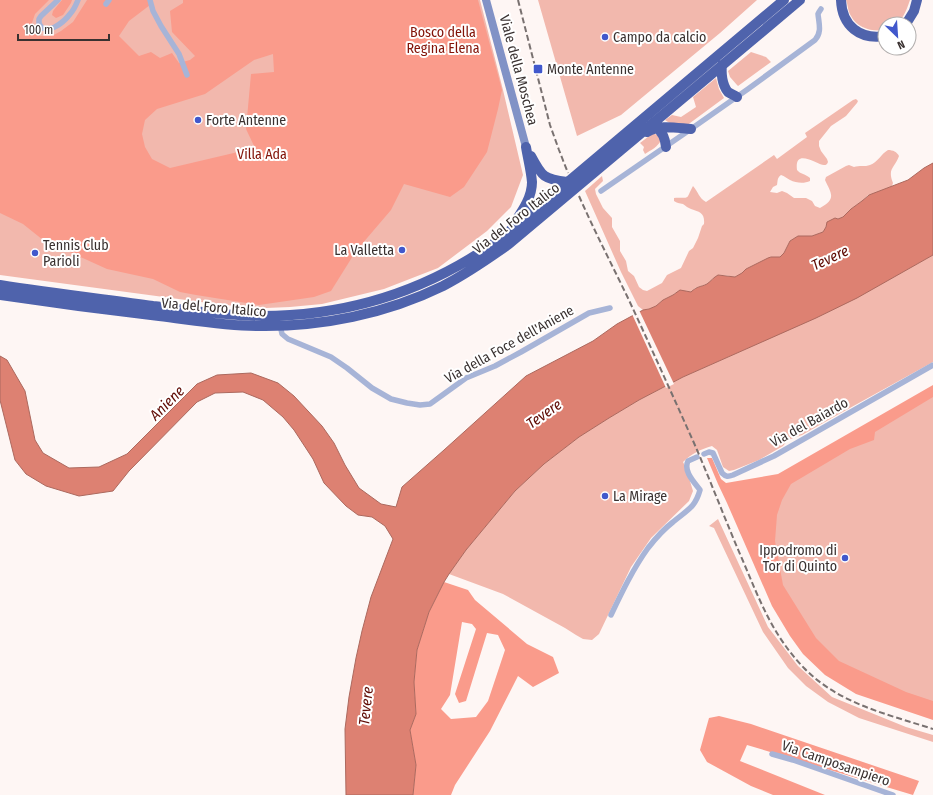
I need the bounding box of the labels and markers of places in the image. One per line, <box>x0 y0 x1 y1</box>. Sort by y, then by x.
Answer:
place label: Campo da calcio <box>613 29 706 46</box>
marker: Campo da calcio <box>600 32 610 42</box>
place label: Monte Antenne <box>547 61 634 78</box>
marker: Monte Antenne <box>532 63 544 75</box>
place label: Forte Antenne <box>206 112 286 129</box>
marker: Forte Antenne <box>193 115 203 125</box>
place label: Tennis Club Parioli <box>43 237 109 270</box>
place label: La Valletta <box>334 242 394 259</box>
marker: La Valletta <box>397 245 407 255</box>
marker: Tennis Club Parioli <box>30 248 40 258</box>
place label: La Mirage <box>613 488 667 505</box>
marker: La Mirage <box>600 491 610 501</box>
place label: Ippodromo di Tor di Quinto <box>759 542 837 575</box>
marker: Ippodromo di Tor di Quinto <box>840 553 850 563</box>

